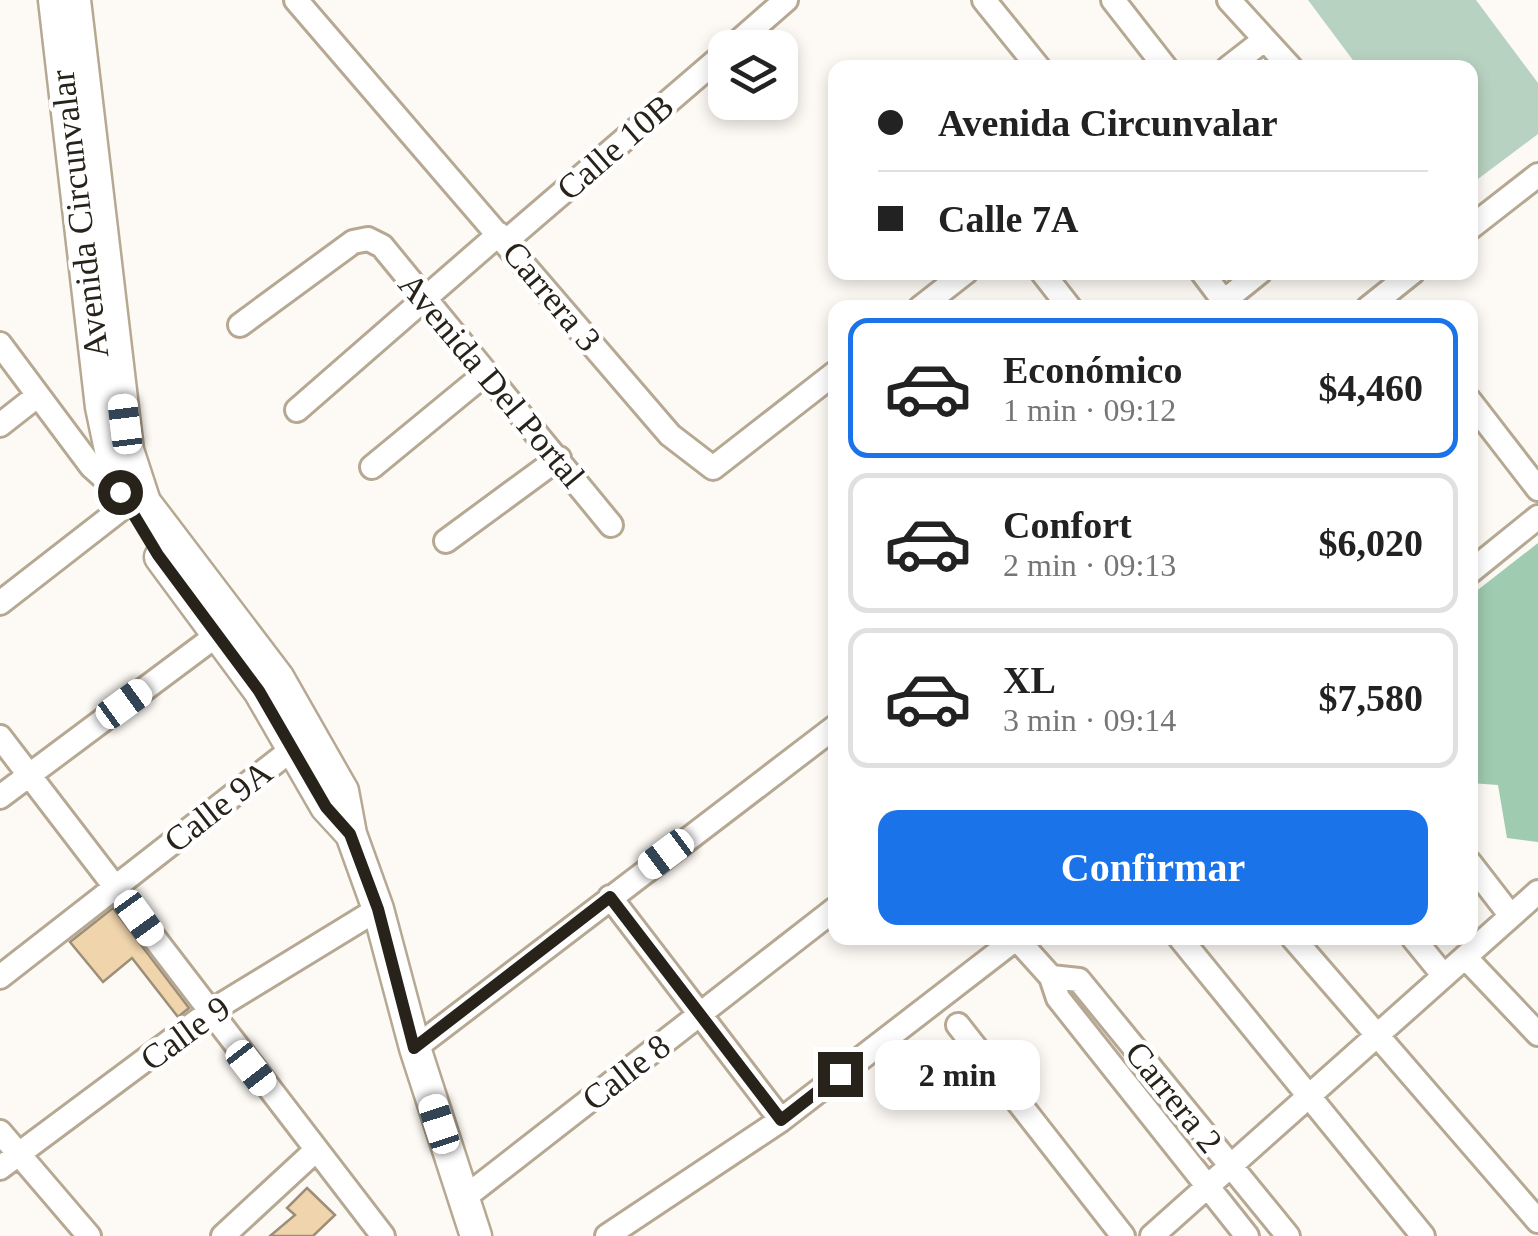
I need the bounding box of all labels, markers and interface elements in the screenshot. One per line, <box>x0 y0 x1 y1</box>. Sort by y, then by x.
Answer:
map controls <box>708 30 798 120</box>
button: layers <box>708 30 798 120</box>
street label: Avenida Circunvalar <box>42 67 117 360</box>
street label: Calle 10B <box>549 86 681 208</box>
text: Avenida Circunvalar <box>938 102 1278 144</box>
text: Calle 7A <box>938 198 1078 240</box>
street label: Carrera 3 <box>495 234 609 359</box>
street label: Avenida Del Portal <box>391 265 593 496</box>
icon: car <box>883 343 973 433</box>
text: Económico <box>1003 349 1182 391</box>
text: $4,460 <box>1319 367 1423 409</box>
car <box>106 392 144 456</box>
text: 1 min · 09:12 <box>1003 392 1176 428</box>
route start <box>98 470 143 515</box>
icon: car <box>883 498 973 588</box>
text: Confort <box>1003 504 1132 546</box>
text: $6,020 <box>1319 522 1423 564</box>
text: 2 min · 09:13 <box>1003 547 1176 583</box>
icon: car <box>883 653 973 743</box>
text: XL <box>1003 659 1056 701</box>
car <box>91 674 157 734</box>
text: $7,580 <box>1319 677 1423 719</box>
text: 3 min · 09:14 <box>1003 702 1176 738</box>
street label: Calle 9A <box>157 752 280 860</box>
button: Confirmar <box>878 810 1428 925</box>
car <box>633 824 699 884</box>
car <box>109 885 169 951</box>
street label: Calle 9 <box>133 988 237 1079</box>
street label: Calle 8 <box>575 1026 678 1119</box>
street label: Carrera 2 <box>1117 1034 1230 1161</box>
car <box>221 1035 281 1101</box>
callout: 2 min <box>875 1039 1040 1109</box>
route end <box>818 1052 863 1097</box>
text: 2 min <box>919 1057 996 1093</box>
car <box>415 1091 463 1157</box>

